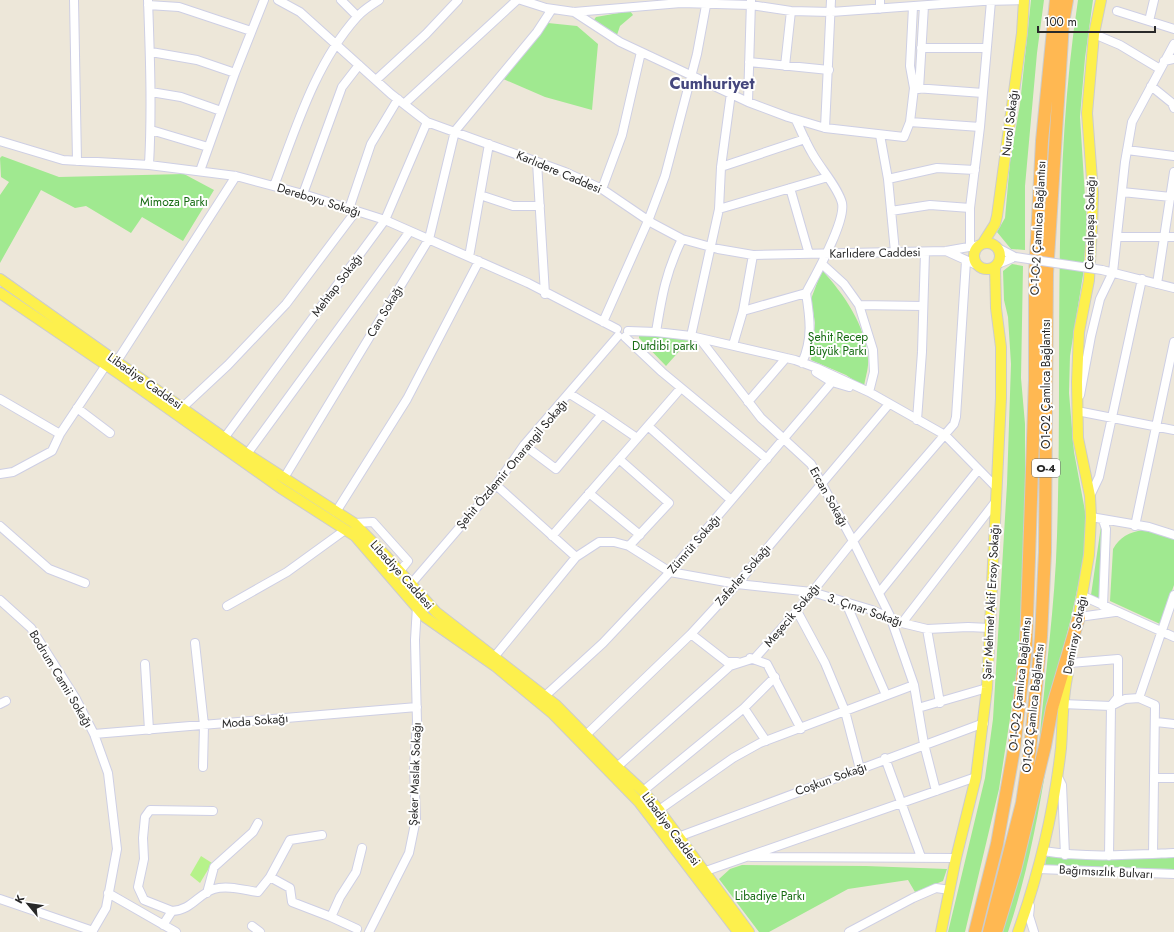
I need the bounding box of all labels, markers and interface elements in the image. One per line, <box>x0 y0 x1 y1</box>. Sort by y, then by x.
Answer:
scale bar <box>1038 8 1155 34</box>
text: 100 m <box>1044 13 1077 31</box>
district label: Cumhuriyet <box>669 72 756 95</box>
street label: Nurol Sokağı <box>997 89 1023 157</box>
street label: Karlıdere Caddesi <box>514 146 604 198</box>
street label: O-1-O-2 Çamlıca Bağlantısı <box>1025 160 1051 296</box>
street label: Cemalpaşa Sokağı <box>1080 176 1100 270</box>
street label: Dereboyu Sokağı <box>275 179 363 221</box>
park label: Mimoza Parkı <box>140 193 208 211</box>
street label: Karlıdere Caddesi <box>829 243 921 263</box>
street label: Mehtap Sokağı <box>307 249 367 321</box>
street label: Can Sokağı <box>362 281 408 341</box>
street label: O1-O2 Çamlıca Bağlantısı <box>1037 319 1055 449</box>
park label: Şehit Recep Büyük Parkı <box>808 328 868 360</box>
park label: Dutdibi parkı <box>632 337 698 355</box>
street label: Libadiye Caddesi <box>104 348 186 414</box>
street label: Şehit Özdemir Onarangil Sokağı <box>452 395 572 533</box>
road number: O-4 <box>1032 459 1060 477</box>
street label: Ercan Sokağı <box>805 464 853 530</box>
street label: Zümrüt Sokağı <box>663 510 725 578</box>
street label: Şair Mehmet Akif Ersoy Sokağı <box>978 524 1004 680</box>
street label: Libadiye Caddesi <box>366 536 438 614</box>
street label: Zaferler Sokağı <box>711 540 775 610</box>
street label: Meşecik Sokağı <box>760 579 824 651</box>
street label: 3. Çınar Sokağı <box>825 589 905 631</box>
street label: Demiray Sokağı <box>1059 594 1091 676</box>
street label: O-1-O-2 Çamlıca Bağlantısı <box>1004 616 1036 752</box>
street label: Bodrum Camii Sokağı <box>25 627 97 731</box>
street label: O1-O2 Çamlıca Bağlantısı <box>1017 643 1049 773</box>
street label: Moda Sokağı <box>221 709 289 733</box>
street label: Şeker Maslak Sokağı <box>404 722 426 826</box>
street label: Coşkun Sokağı <box>793 758 869 800</box>
street label: Libadiye Caddesi <box>637 789 705 869</box>
street label: Bağımsızlık Bulvarı <box>1059 861 1153 883</box>
north arrow <box>8 884 48 924</box>
park label: Libadiye Parkı <box>735 887 805 905</box>
text: K <box>10 892 28 906</box>

